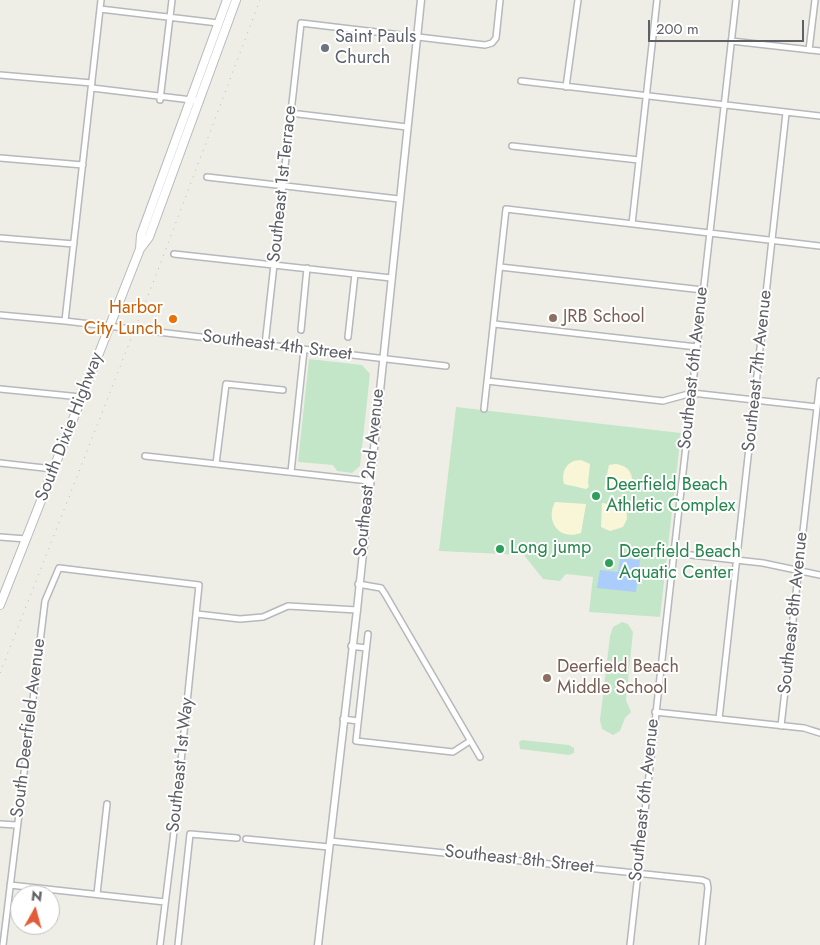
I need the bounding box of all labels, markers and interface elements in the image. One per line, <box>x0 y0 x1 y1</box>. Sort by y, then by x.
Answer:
scale bar <box>650 10 806 42</box>
text: 200 m <box>656 18 699 40</box>
place label: Saint Pauls Church <box>335 27 416 70</box>
marker: Saint Pauls Church <box>319 42 331 54</box>
street label: Southeast 1st Terrace <box>264 104 302 264</box>
street label: Southeast 6th Avenue <box>675 286 713 450</box>
street label: Southeast 7th Avenue <box>739 289 777 453</box>
place label: Harbor City Lunch <box>84 298 163 340</box>
place label: JRB School <box>563 307 645 329</box>
marker: JRB School <box>547 312 559 324</box>
marker: Harbor City Lunch <box>167 313 179 325</box>
street label: Southeast 4th Street <box>201 326 353 366</box>
street label: South Dixie Highway <box>32 349 108 505</box>
street label: Southeast 2nd Avenue <box>350 388 390 558</box>
place label: Deerfield Beach Athletic Complex <box>606 475 735 518</box>
marker: Deerfield Beach Athletic Complex <box>590 490 602 502</box>
street label: Southeast 8th Avenue <box>775 531 813 695</box>
place label: Long jump <box>510 538 591 560</box>
place label: Deerfield Beach Aquatic Center <box>619 542 741 584</box>
marker: Long jump <box>494 543 506 555</box>
marker: Deerfield Beach Aquatic Center <box>603 557 615 569</box>
street label: South Deerfield Avenue <box>7 637 51 819</box>
place label: Deerfield Beach Middle School <box>557 657 679 700</box>
marker: Deerfield Beach Middle School <box>541 672 553 684</box>
street label: Southeast 1st Way <box>163 697 199 833</box>
street label: Southeast 6th Avenue <box>626 718 664 882</box>
street label: Southeast 8th Street <box>443 841 595 879</box>
north arrow <box>10 885 60 935</box>
text: N <box>30 886 43 907</box>

